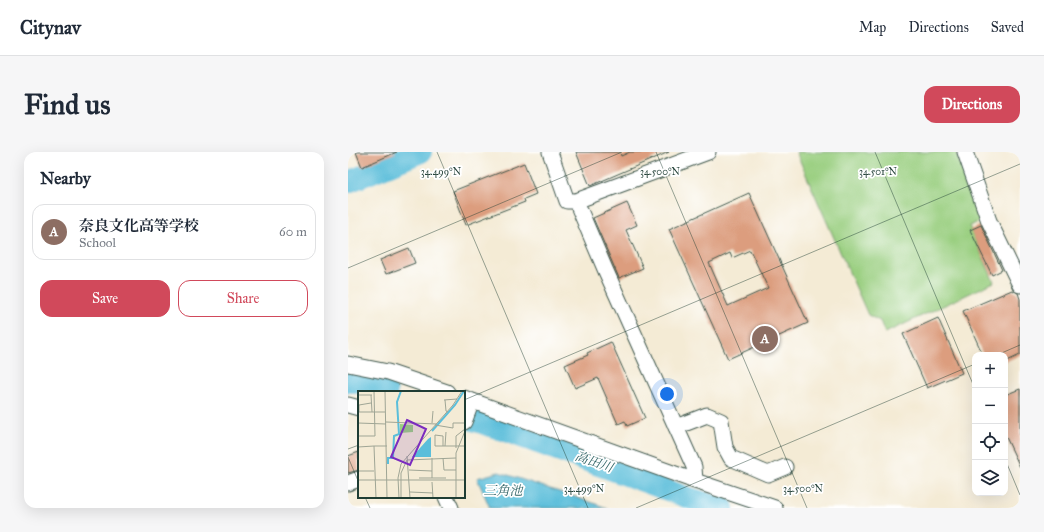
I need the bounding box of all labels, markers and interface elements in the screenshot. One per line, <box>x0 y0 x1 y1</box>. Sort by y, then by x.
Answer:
text: Citynav <box>20 16 81 39</box>
text: Map <box>859 19 886 36</box>
text: Directions <box>908 19 969 36</box>
text: Saved <box>991 19 1024 36</box>
button: Directions <box>924 86 1020 123</box>
text: Find us <box>24 87 110 122</box>
text: 34.499°N <box>421 166 462 178</box>
text: 34.500°N <box>640 166 681 178</box>
text: 34.501°N <box>859 166 898 178</box>
text: Nearby <box>40 168 91 189</box>
text: 奈良文化高等学校 <box>79 217 199 235</box>
text: A <box>50 224 58 240</box>
text: 60 m <box>279 224 307 240</box>
text: School <box>79 235 116 251</box>
button: Save <box>40 280 170 317</box>
button: Share <box>178 280 308 317</box>
pin: A <box>752 324 778 354</box>
map controls <box>972 352 1008 496</box>
button: + <box>972 352 1008 388</box>
your location <box>657 384 677 404</box>
button: − <box>972 388 1008 424</box>
inset map <box>358 391 465 498</box>
button: locate <box>972 424 1008 460</box>
water label: 高田川 <box>573 448 617 477</box>
button: layers <box>972 460 1008 496</box>
water label: 三角池 <box>483 483 524 499</box>
text: 34.499°N <box>564 483 605 495</box>
text: 34.500°N <box>783 483 824 495</box>

